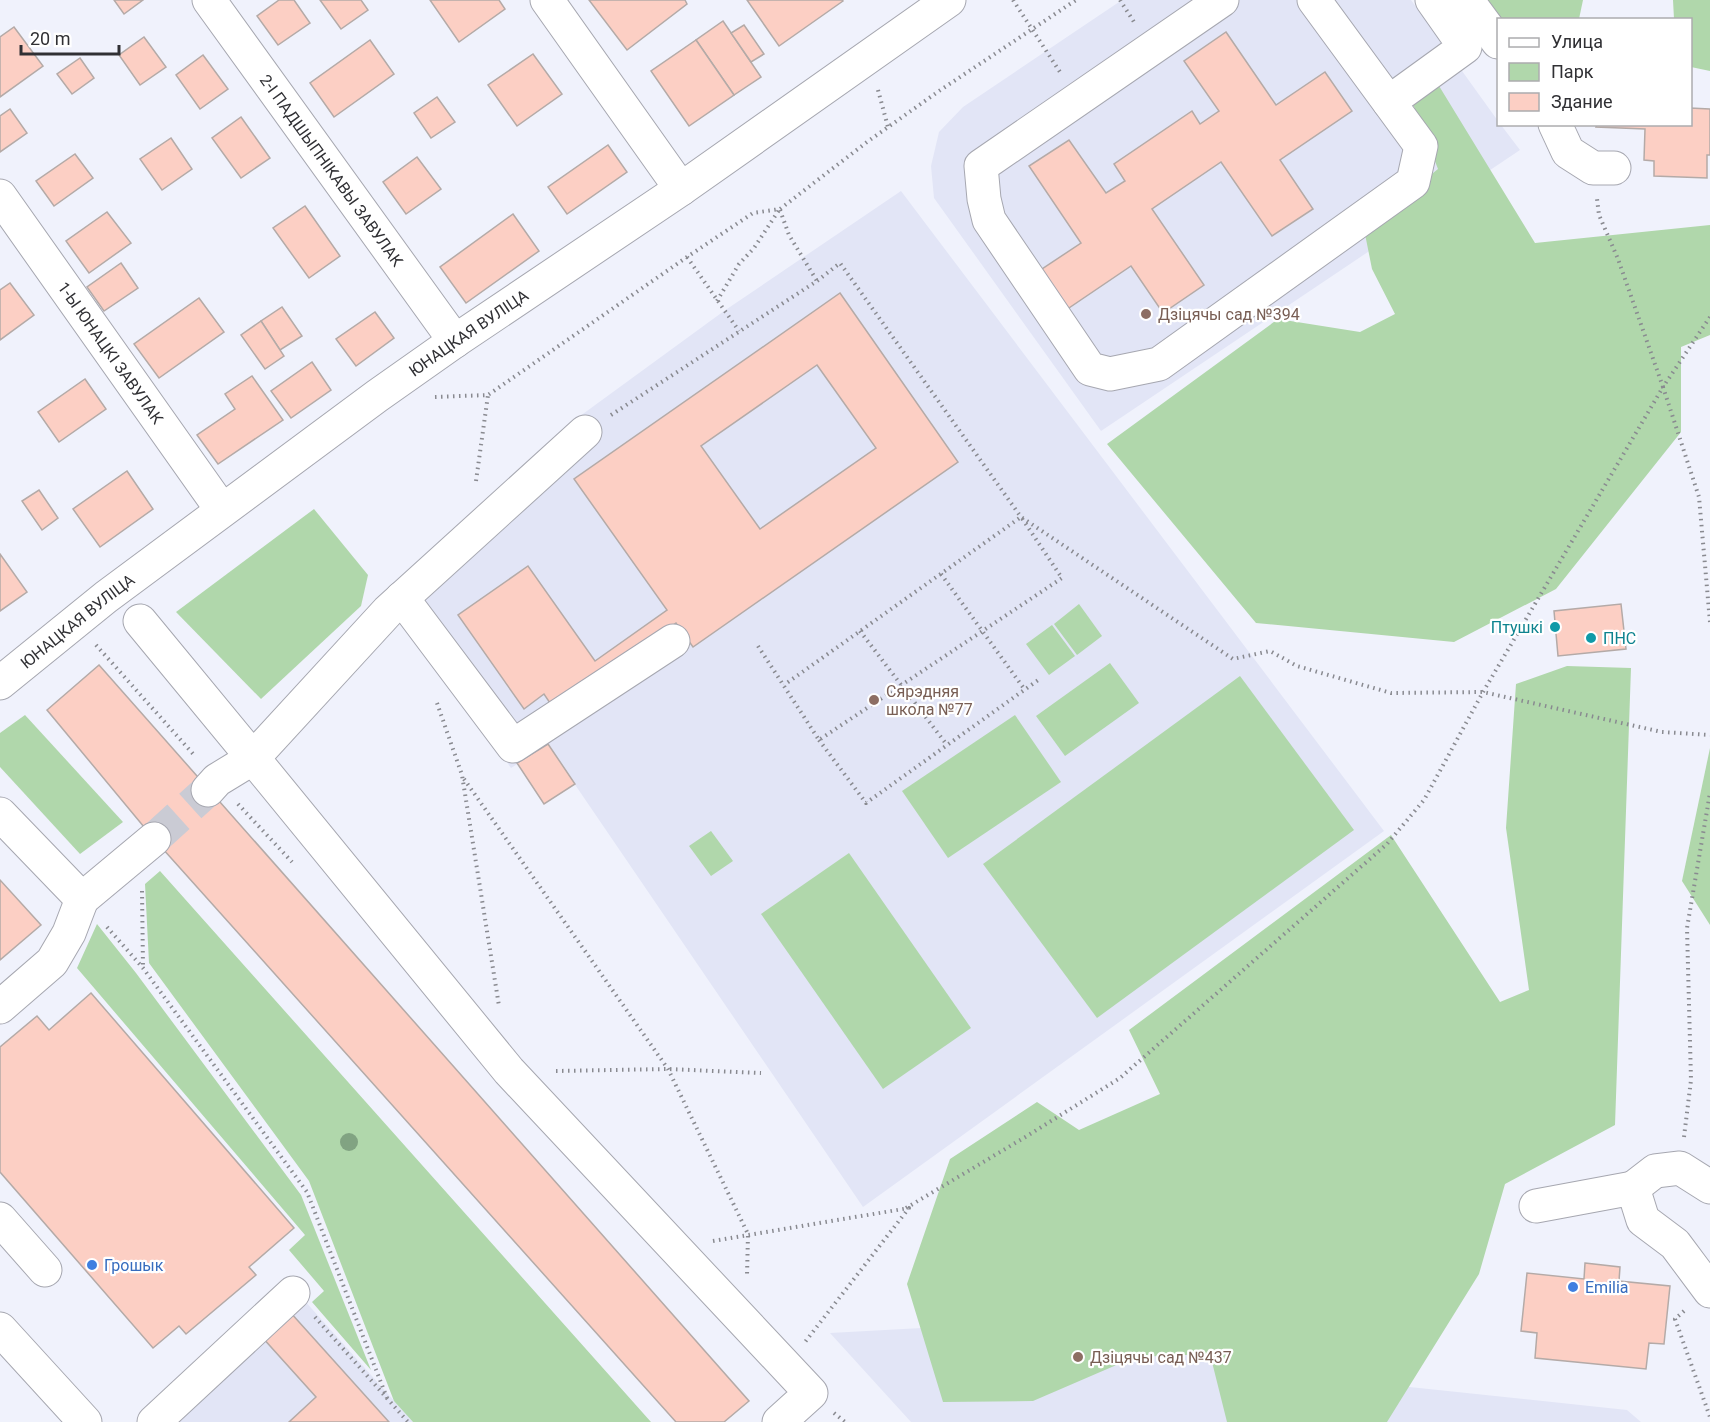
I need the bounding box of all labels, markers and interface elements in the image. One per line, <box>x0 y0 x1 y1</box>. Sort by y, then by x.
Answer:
scale bar <box>21 18 118 56</box>
legend <box>1497 18 1692 126</box>
text: 20 m <box>30 28 70 49</box>
text: Улица <box>1551 31 1603 52</box>
text: Парк <box>1551 61 1594 82</box>
street label: 2-І ПАДШЫПНІКАВЫ ЗАВУЛАК <box>256 71 407 271</box>
text: Здание <box>1551 91 1613 112</box>
street label: 1-Ы ЮНАЦКІ ЗАВУЛАК <box>54 278 168 428</box>
street label: ЮНАЦКАЯ ВУЛІЦА <box>405 285 532 381</box>
place label: Дзіцячы сад №394 <box>1158 305 1300 324</box>
marker: Дзіцячы сад №394 <box>1139 307 1153 321</box>
street label: ЮНАЦКАЯ ВУЛІЦА <box>17 570 139 673</box>
place label: Птушкі <box>1491 618 1543 637</box>
marker: Птушкі <box>1548 620 1562 634</box>
place label: ПНС <box>1603 629 1636 648</box>
marker: ПНС <box>1584 631 1598 645</box>
place label: Сярэдняя школа №77 <box>886 682 973 719</box>
marker: Сярэдняя школа №77 <box>867 693 881 707</box>
place label: Грошык <box>104 1256 164 1275</box>
marker: Грошык <box>85 1258 99 1272</box>
place label: Emilia <box>1585 1278 1629 1297</box>
marker: Emilia <box>1566 1280 1580 1294</box>
place label: Дзіцячы сад №437 <box>1090 1348 1232 1367</box>
marker: Дзіцячы сад №437 <box>1071 1350 1085 1364</box>

